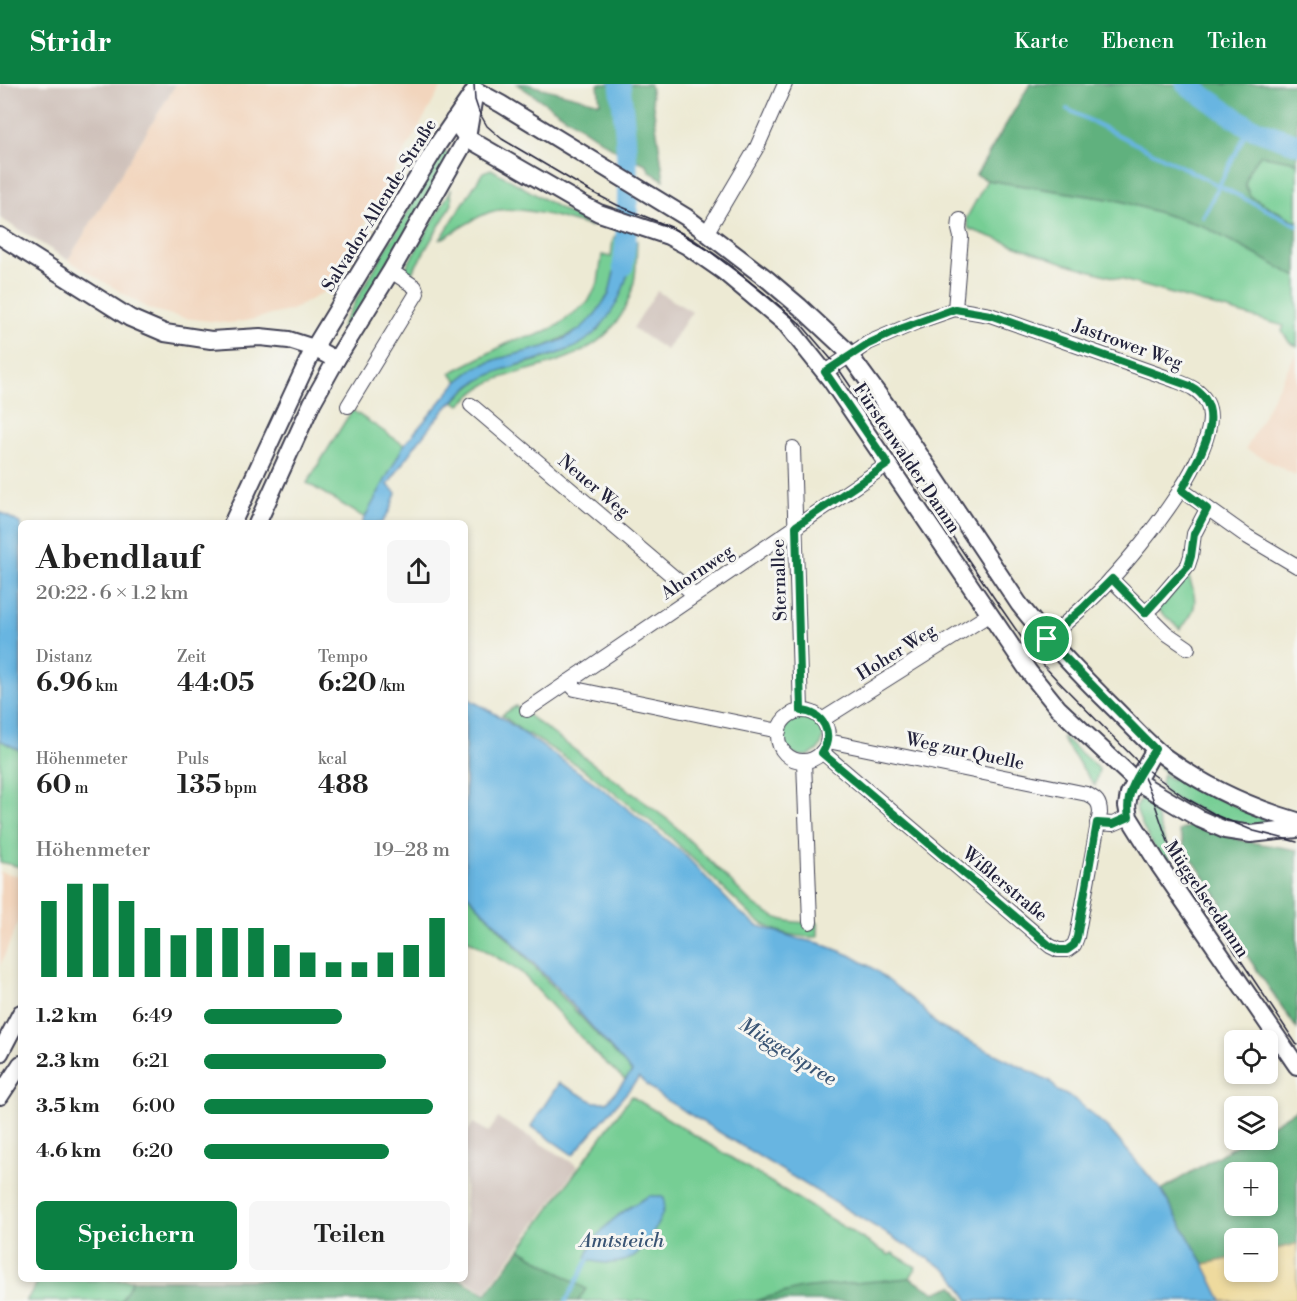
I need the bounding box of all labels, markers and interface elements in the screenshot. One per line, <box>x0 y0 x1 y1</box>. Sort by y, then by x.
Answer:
text: Stridr <box>30 25 112 60</box>
text: Karte <box>1014 29 1069 55</box>
text: Ebenen <box>1102 29 1174 55</box>
text: Teilen <box>1207 29 1267 55</box>
street label: Salvador-Allende-Straße <box>317 115 442 296</box>
street label: Jastrower Weg <box>1069 314 1186 375</box>
street label: Fürstenwalder Damm <box>848 379 966 538</box>
street label: Neuer Weg <box>553 450 635 523</box>
text: Abendlauf <box>36 538 201 579</box>
street label: Sternallee <box>767 538 792 622</box>
street label: Ahornweg <box>656 539 739 606</box>
button: share <box>387 540 450 603</box>
text: 20:22 · 6 × 1.2 km <box>36 581 188 606</box>
pin <box>1021 613 1072 664</box>
street label: Hoher Weg <box>852 619 941 686</box>
icon: arrive <box>1030 622 1063 655</box>
text: Distanz <box>36 647 92 667</box>
text: Zeit <box>177 647 206 667</box>
text: Tempo <box>318 647 368 667</box>
text: 6.96 <box>36 667 92 699</box>
text: 44:05 <box>177 667 254 699</box>
text: 6:20 <box>318 667 377 699</box>
text: km <box>92 676 118 696</box>
text: /km <box>377 676 405 696</box>
street label: Weg zur Quelle <box>902 727 1026 775</box>
text: Höhenmeter <box>36 749 128 769</box>
text: Puls <box>177 749 209 769</box>
text: kcal <box>318 749 347 769</box>
text: 60 <box>36 769 71 801</box>
text: 135 <box>177 769 221 801</box>
text: 488 <box>318 769 369 801</box>
text: m <box>71 778 89 798</box>
text: bpm <box>221 778 257 798</box>
street label: Müggelseedamm <box>1159 836 1254 962</box>
text: Höhenmeter <box>36 838 150 863</box>
text: 19–28 m <box>374 838 450 863</box>
street label: Wißlerstraße <box>957 841 1052 927</box>
text: 1.2 km <box>36 1004 98 1029</box>
text: 6:49 <box>132 1004 173 1029</box>
water label: Müggelspree <box>734 1012 841 1093</box>
map controls <box>1224 1030 1278 1282</box>
button: locate <box>1224 1030 1278 1084</box>
text: 2.3 km <box>36 1049 100 1074</box>
text: 6:21 <box>132 1049 169 1074</box>
text: 3.5 km <box>36 1094 100 1119</box>
text: 6:00 <box>132 1094 175 1119</box>
button: layers <box>1224 1096 1278 1150</box>
text: 4.6 km <box>36 1139 101 1164</box>
text: 6:20 <box>132 1139 173 1164</box>
button: + <box>1224 1162 1278 1216</box>
button: Speichern <box>36 1201 237 1270</box>
button: Teilen <box>249 1201 450 1270</box>
button: − <box>1224 1228 1278 1282</box>
water label: Amtsteich <box>578 1229 665 1254</box>

